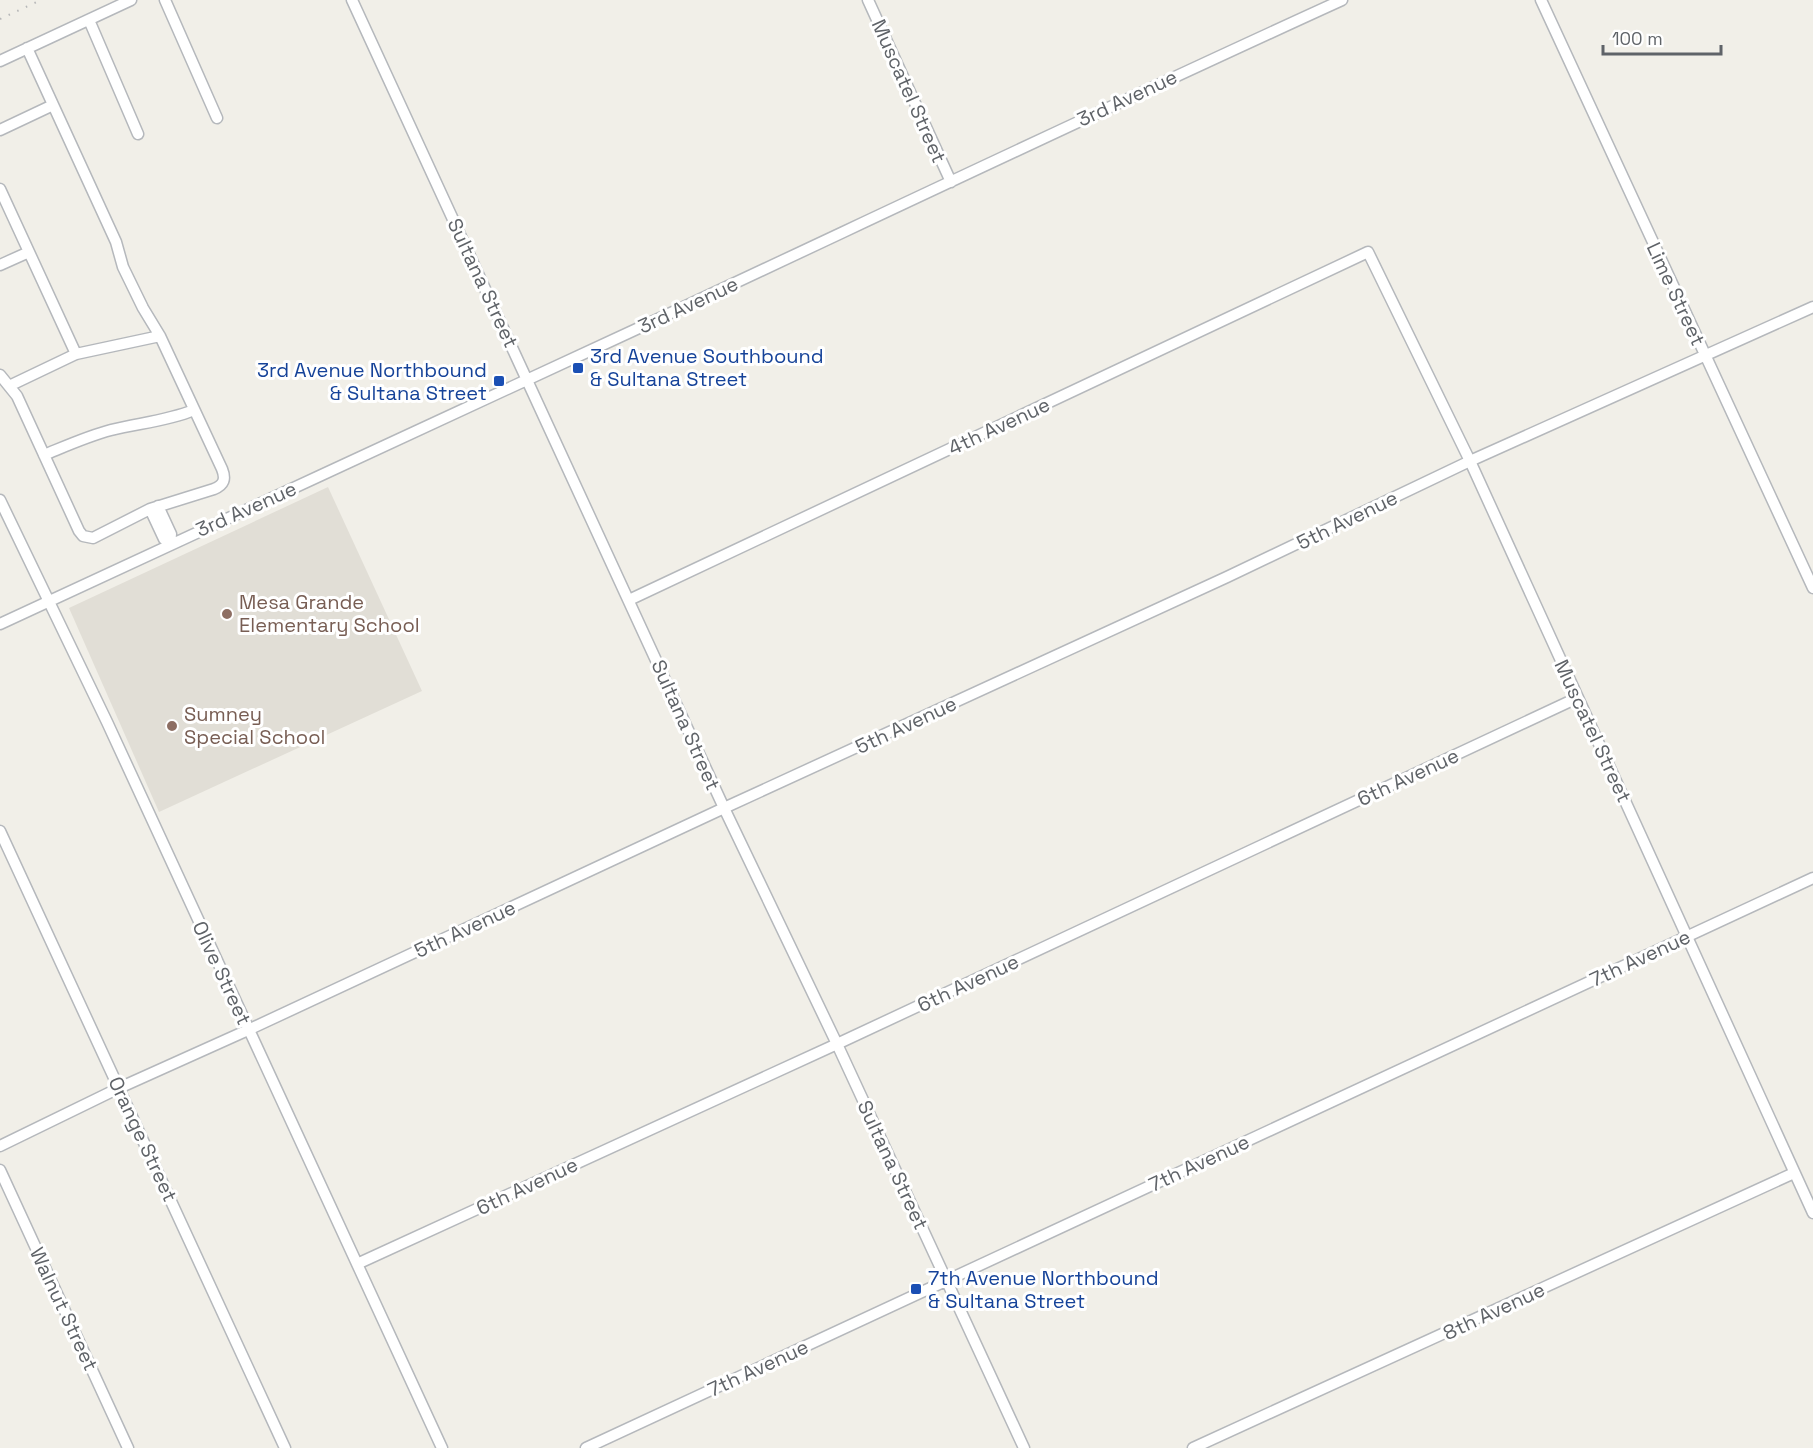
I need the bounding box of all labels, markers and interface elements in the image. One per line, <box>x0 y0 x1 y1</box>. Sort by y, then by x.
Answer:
street label: Muscatel Street <box>866 15 952 167</box>
scale bar <box>1603 18 1722 56</box>
text: 100 m <box>1612 27 1663 50</box>
street label: 3rd Avenue <box>1073 63 1181 133</box>
street label: Sultana Street <box>442 214 524 352</box>
street label: Lime Street <box>1641 238 1711 350</box>
street label: 3rd Avenue <box>634 270 742 340</box>
place label: 3rd Avenue Southbound & Sultana Street <box>590 343 824 392</box>
place label: 3rd Avenue Northbound & Sultana Street <box>257 357 487 406</box>
marker: 3rd Avenue Southbound & Sultana Street <box>571 361 585 375</box>
marker: 3rd Avenue Northbound & Sultana Street <box>492 374 506 388</box>
street label: 4th Avenue <box>944 391 1054 461</box>
street label: 3rd Avenue <box>192 475 300 543</box>
street label: 5th Avenue <box>1292 484 1402 556</box>
place label: Mesa Grande Elementary School <box>239 589 420 638</box>
marker: Mesa Grande Elementary School <box>220 607 234 621</box>
street label: Muscatel Street <box>1549 655 1637 807</box>
street label: Sultana Street <box>646 656 726 794</box>
street label: 5th Avenue <box>851 690 961 760</box>
place label: Sumney Special School <box>184 701 325 750</box>
marker: Sumney Special School <box>165 719 179 733</box>
street label: 6th Avenue <box>1353 742 1463 812</box>
street label: 5th Avenue <box>410 894 520 964</box>
street label: Olive Street <box>187 917 257 1029</box>
street label: 7th Avenue <box>1585 923 1695 993</box>
street label: 6th Avenue <box>913 948 1023 1018</box>
street label: Orange Street <box>103 1072 183 1206</box>
street label: Sultana Street <box>852 1096 934 1234</box>
street label: 7th Avenue <box>1144 1128 1254 1198</box>
street label: 6th Avenue <box>472 1151 582 1221</box>
street label: Walnut Street <box>24 1243 104 1375</box>
place label: 7th Avenue Northbound & Sultana Street <box>928 1265 1159 1314</box>
street label: 8th Avenue <box>1439 1276 1549 1346</box>
marker: 7th Avenue Northbound & Sultana Street <box>909 1282 923 1296</box>
street label: 7th Avenue <box>703 1333 813 1403</box>

